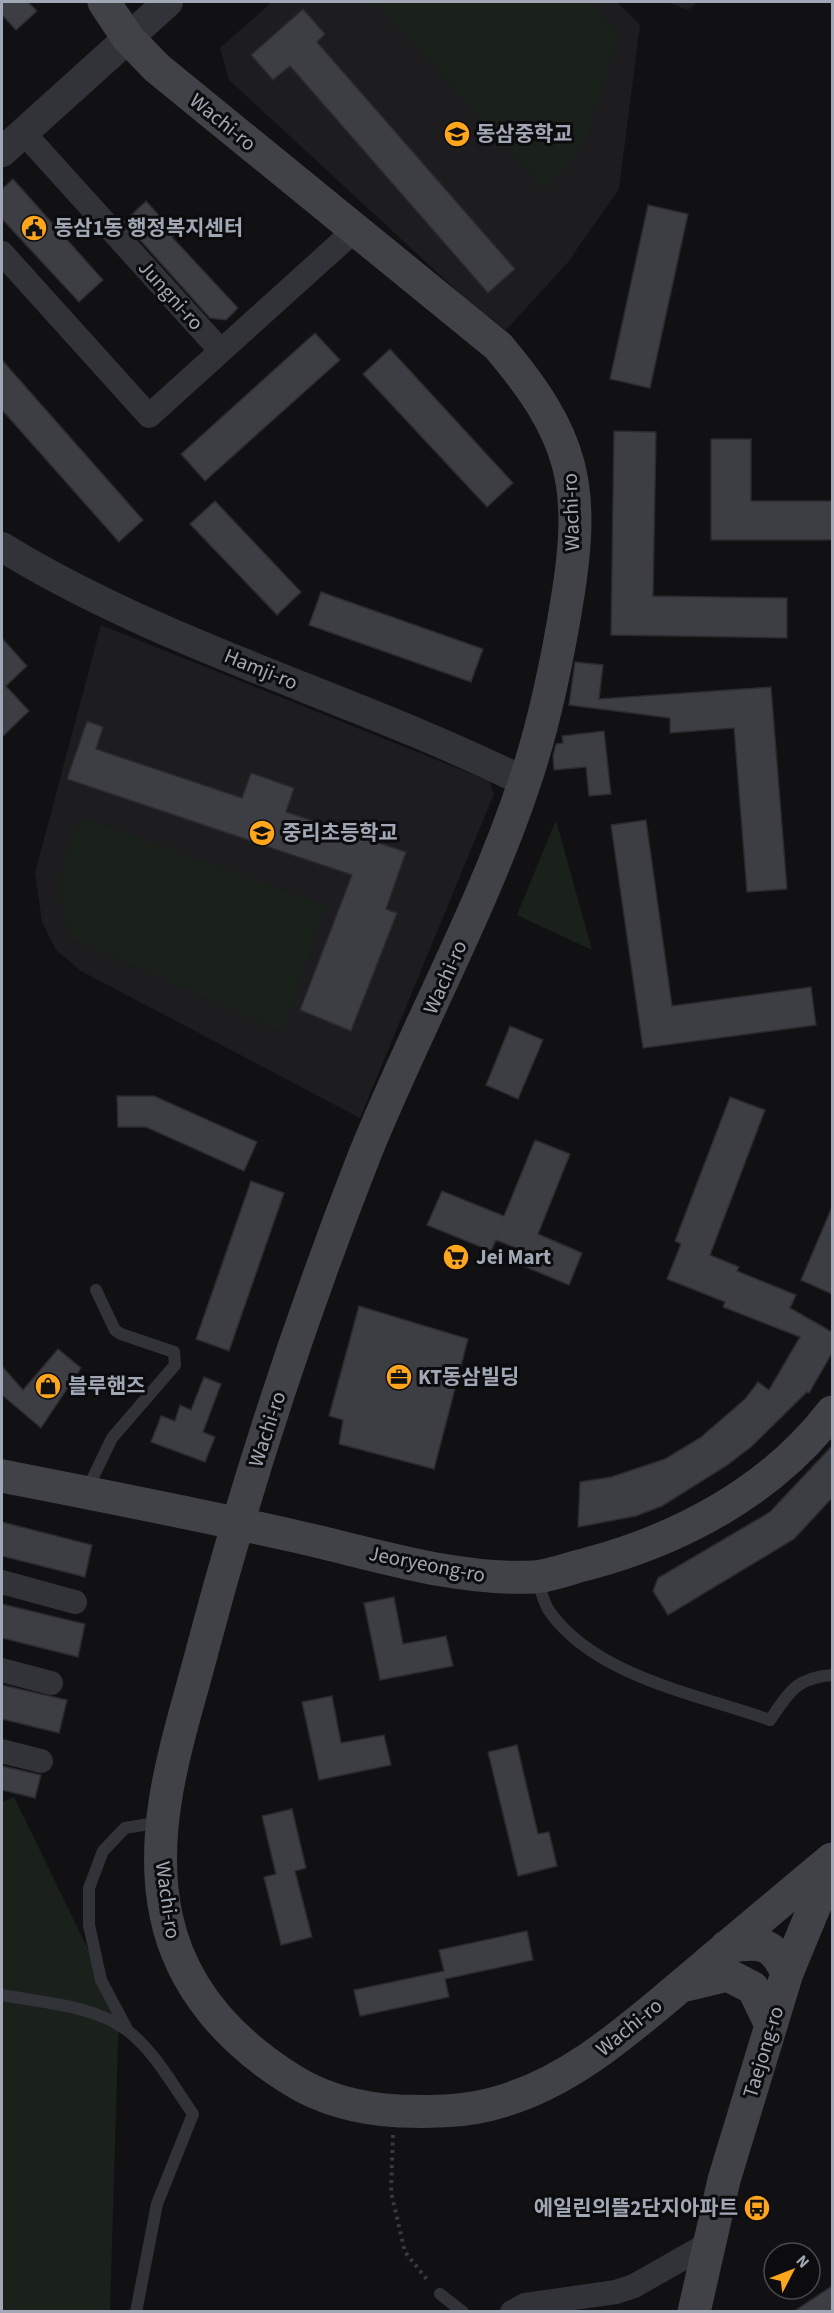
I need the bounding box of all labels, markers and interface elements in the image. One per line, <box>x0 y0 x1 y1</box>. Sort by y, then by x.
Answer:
street label: Wachi-ro <box>183 86 263 158</box>
school or university icon: 동삼중학교 <box>442 119 472 149</box>
place label: 동삼중학교 <box>476 119 573 149</box>
public building icon: 동삼1동 행정복지센터 <box>19 213 49 243</box>
place label: 동삼1동 행정복지센터 <box>54 213 243 243</box>
street label: Jungni-ro <box>131 253 211 337</box>
street label: Wachi-ro <box>555 473 587 551</box>
street label: Hamji-ro <box>220 641 302 697</box>
school or university icon: 중리초등학교 <box>247 818 277 848</box>
place label: 중리초등학교 <box>282 818 398 848</box>
street label: Wachi-ro <box>415 935 475 1019</box>
supermarket icon: Jei Mart <box>441 1242 471 1272</box>
place label: Jei Mart <box>476 1242 551 1272</box>
office icon: KT동삼빌딩 <box>384 1362 414 1392</box>
place label: KT동삼빌딩 <box>418 1362 519 1392</box>
shop icon: 블루핸즈 <box>33 1371 63 1401</box>
place label: 블루핸즈 <box>68 1371 145 1401</box>
street label: Wachi-ro <box>241 1387 293 1471</box>
street label: Jeoryeong-ro <box>366 1538 488 1590</box>
street label: Wachi-ro <box>148 1859 188 1941</box>
street label: Wachi-ro <box>589 1991 669 2063</box>
street label: Taejong-ro <box>735 2002 791 2102</box>
place label: 에일린의뜰2단지아파트 <box>534 2193 738 2223</box>
bus stop icon: 에일린의뜰2단지아파트 <box>742 2193 772 2223</box>
north arrow <box>762 2241 822 2301</box>
text: N <box>791 2250 814 2273</box>

